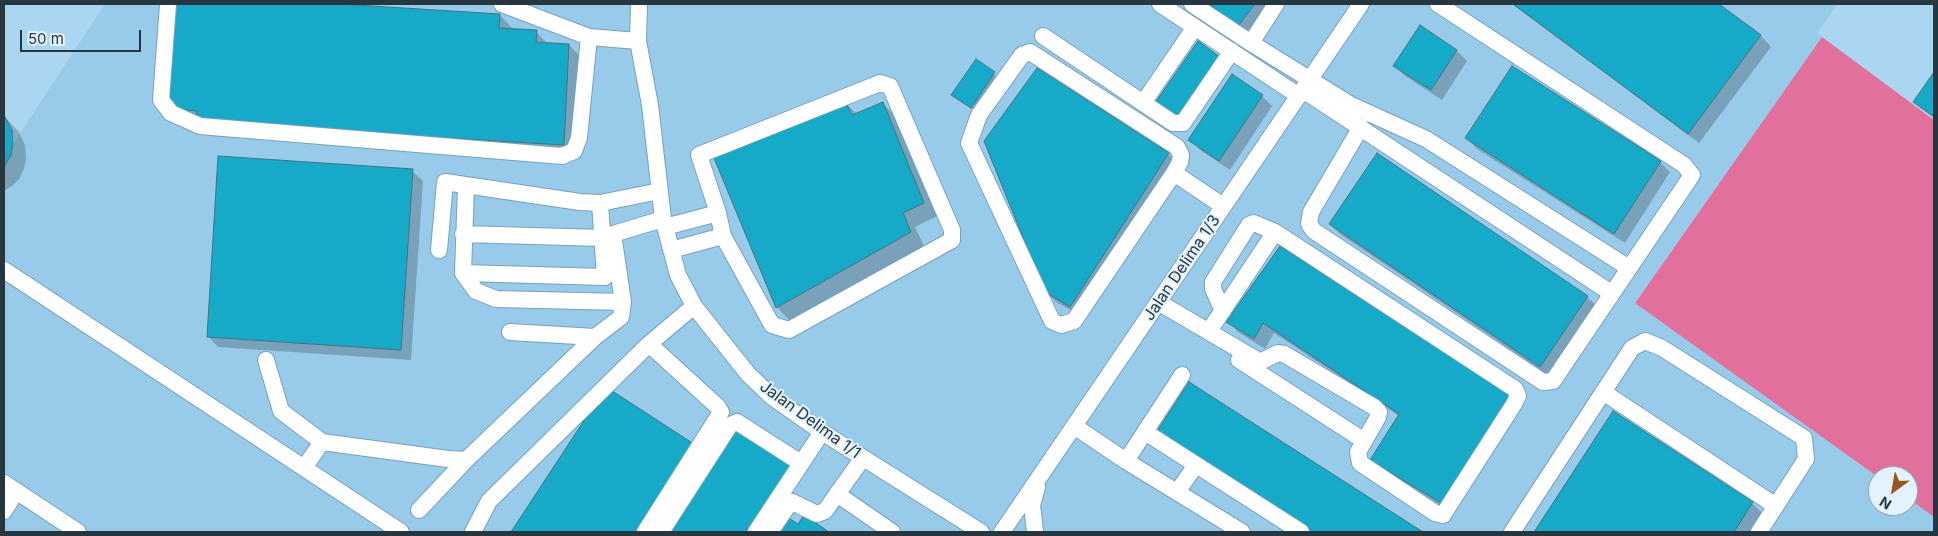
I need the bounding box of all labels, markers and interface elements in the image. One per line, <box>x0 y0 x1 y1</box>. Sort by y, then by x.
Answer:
scale bar <box>22 20 144 52</box>
text: 50 m <box>28 29 64 48</box>
street label: Jalan Delima 1/3 <box>1140 212 1224 324</box>
street label: Jalan Delima 1/1 <box>756 377 864 463</box>
north arrow <box>1868 466 1918 516</box>
text: N <box>1876 493 1894 513</box>

